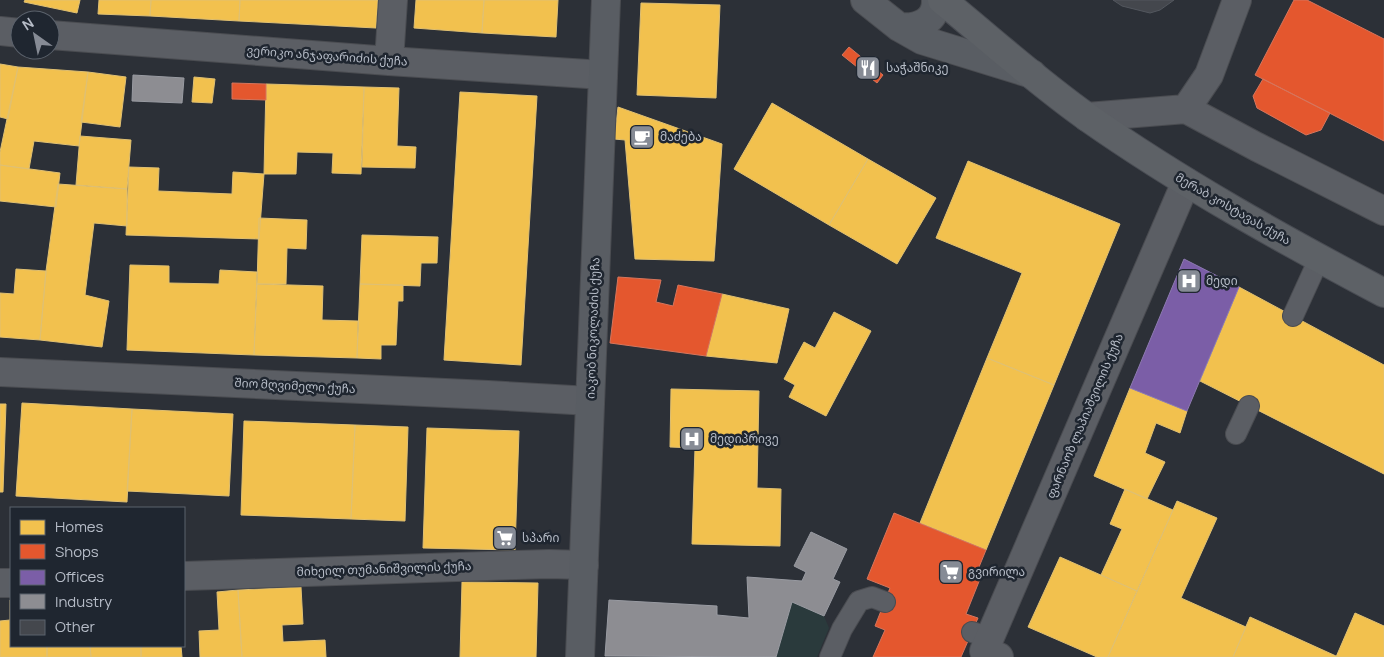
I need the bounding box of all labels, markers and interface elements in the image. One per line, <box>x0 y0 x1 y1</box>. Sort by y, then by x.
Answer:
north arrow <box>10 10 60 60</box>
text: N <box>18 13 37 34</box>
street label: ვერიკო ანჯაფარიძის ქუჩა <box>246 41 408 70</box>
restaurant icon: საჭაშნიკე <box>855 55 881 81</box>
place label: საჭაშნიკე <box>886 59 949 76</box>
cafe icon: მაძება <box>629 124 655 150</box>
place label: მაძება <box>660 128 702 145</box>
street label: მერაბ კოსტავას ქუჩა <box>1173 169 1294 248</box>
street label: იაკობ ნიკოლაძის ქუჩა <box>582 257 603 399</box>
hospital icon: მედი <box>1176 268 1202 294</box>
place label: მედი <box>1206 272 1238 289</box>
street label: ფარნაოზ ლაპიაშვილის ქუჩა <box>1042 331 1127 501</box>
street label: შიო მღვიმელი ქუჩა <box>234 374 356 397</box>
hospital icon: მედიპრივე <box>679 426 705 452</box>
place label: მედიპრივე <box>710 430 779 447</box>
legend <box>10 507 185 647</box>
text: Homes <box>55 516 104 537</box>
supermarket icon: სპარი <box>492 525 518 551</box>
place label: სპარი <box>522 529 559 546</box>
text: Shops <box>55 541 99 562</box>
street label: მიხეილ თუმანიშვილის ქუჩა <box>296 557 472 580</box>
supermarket icon: გვირილა <box>938 559 964 585</box>
place label: გვირილა <box>968 563 1025 580</box>
text: Offices <box>55 566 104 587</box>
text: Industry <box>55 591 112 612</box>
text: Other <box>55 616 96 637</box>

